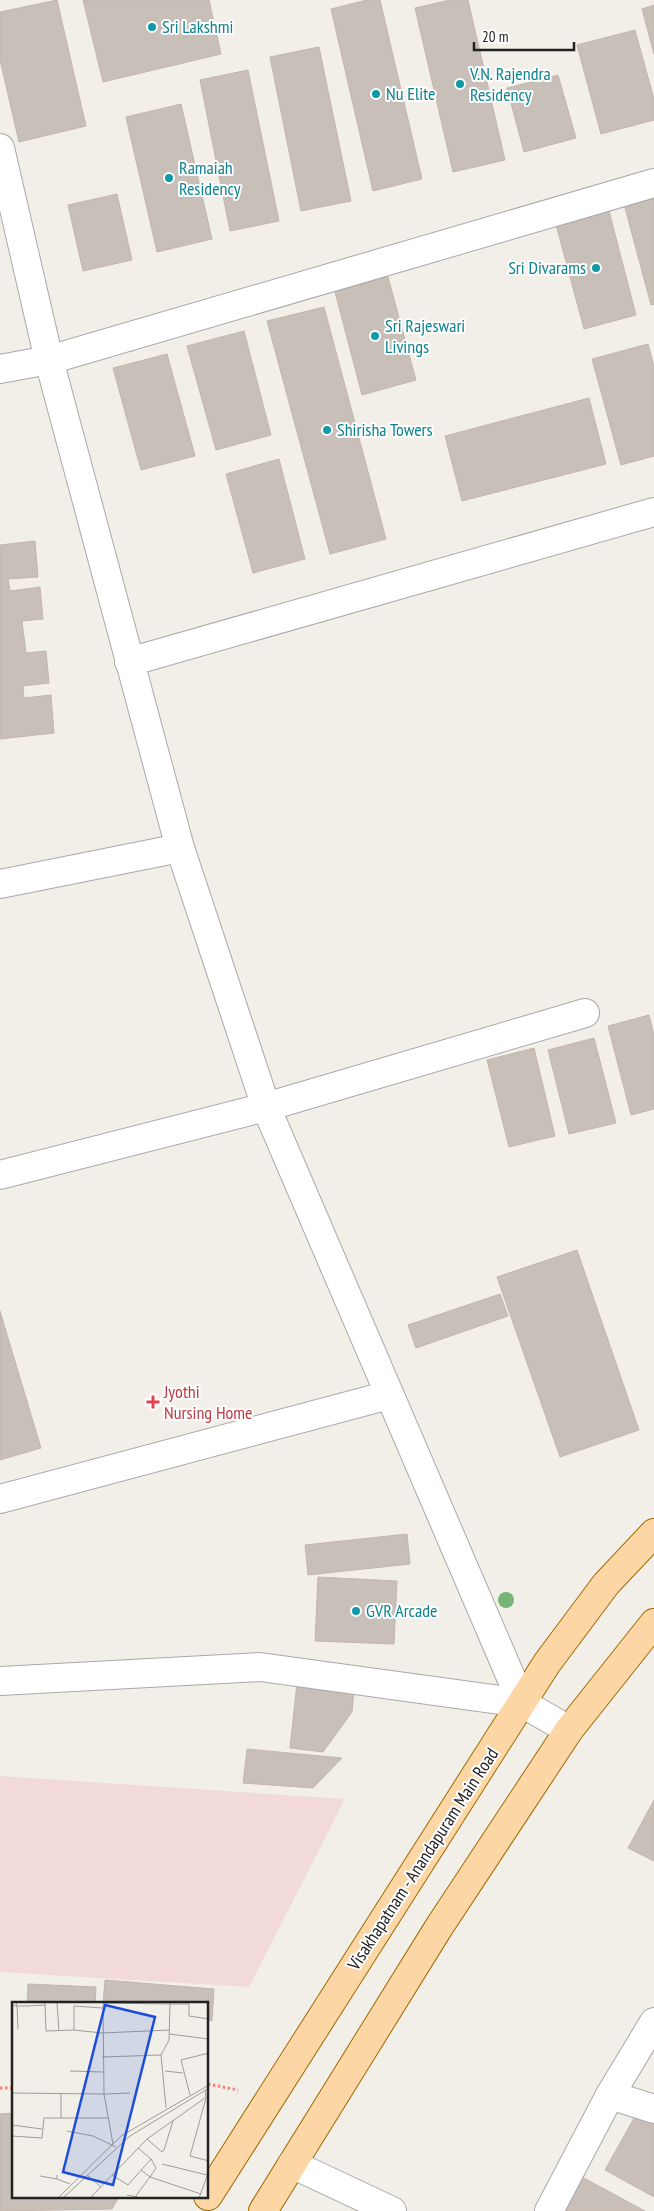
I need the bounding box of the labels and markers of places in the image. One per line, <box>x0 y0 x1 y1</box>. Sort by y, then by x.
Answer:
place label: Sri Lakshmi <box>162 15 233 38</box>
marker: Sri Lakshmi <box>146 21 158 33</box>
place label: V.N. Rajendra Residency <box>469 62 551 106</box>
marker: V.N. Rajendra Residency <box>454 78 466 90</box>
place label: Nu Elite <box>386 82 435 105</box>
marker: Nu Elite <box>370 88 382 100</box>
place label: Ramaiah Residency <box>179 156 241 200</box>
marker: Ramaiah Residency <box>163 172 175 184</box>
place label: Sri Divarams <box>508 256 586 279</box>
marker: Sri Divarams <box>590 262 602 274</box>
place label: Sri Rajeswari Livings <box>385 314 465 358</box>
marker: Sri Rajeswari Livings <box>369 330 381 342</box>
place label: Shirisha Towers <box>337 418 433 441</box>
marker: Shirisha Towers <box>321 424 333 436</box>
place label: Jyothi Nursing Home <box>163 1380 253 1424</box>
marker: Jyothi Nursing Home <box>146 1395 160 1409</box>
place label: GVR Arcade <box>366 1599 437 1622</box>
marker: GVR Arcade <box>350 1605 362 1617</box>

